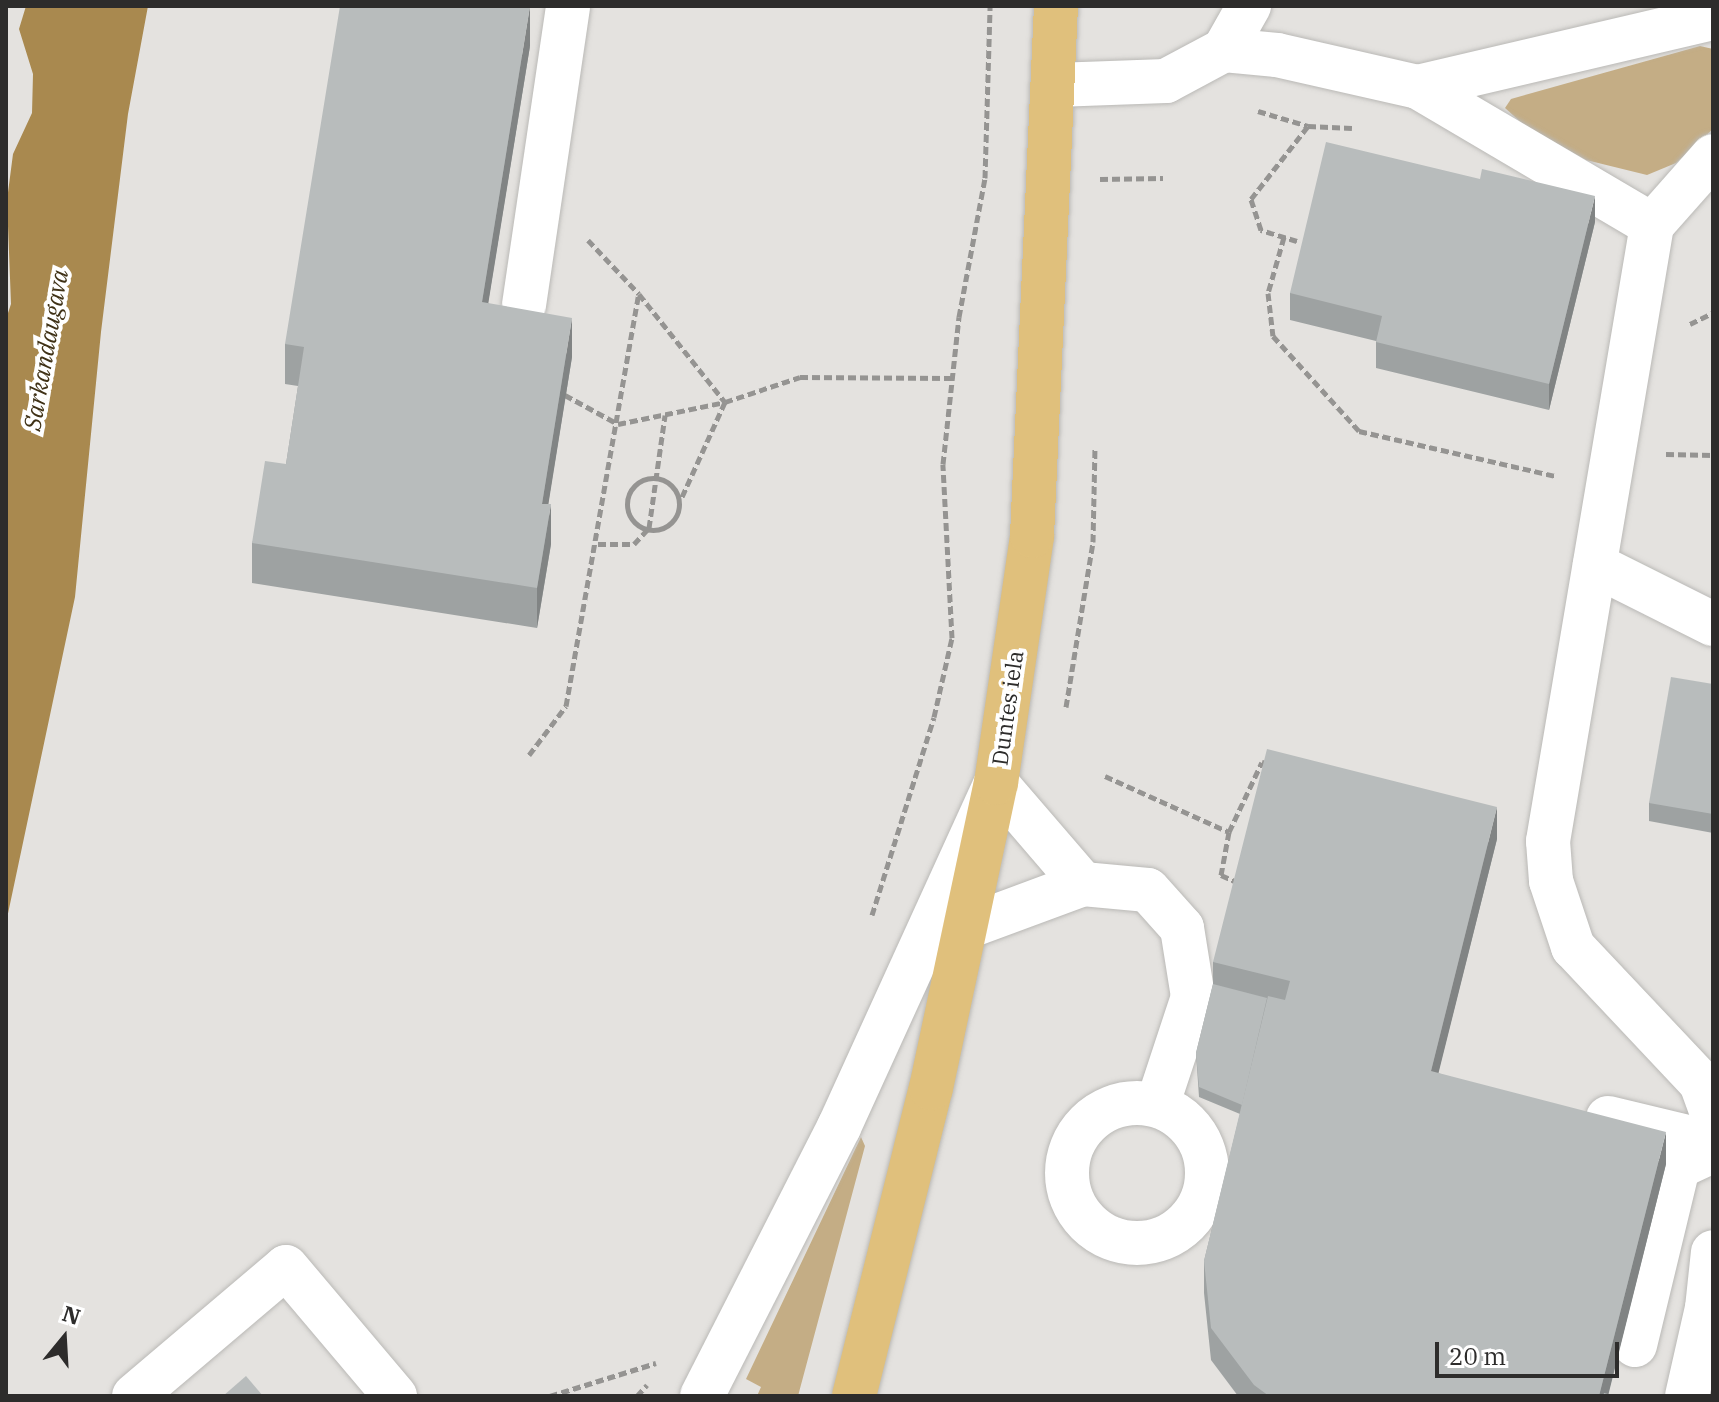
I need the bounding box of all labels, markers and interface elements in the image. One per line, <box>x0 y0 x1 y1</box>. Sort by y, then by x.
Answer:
water label: Sarkandaugava <box>18 267 74 433</box>
street label: Duntes iela <box>986 649 1028 767</box>
north arrow <box>24 1298 104 1378</box>
text: N <box>59 1298 84 1331</box>
scale bar <box>1439 1326 1623 1376</box>
text: 20 m <box>1449 1340 1506 1372</box>

